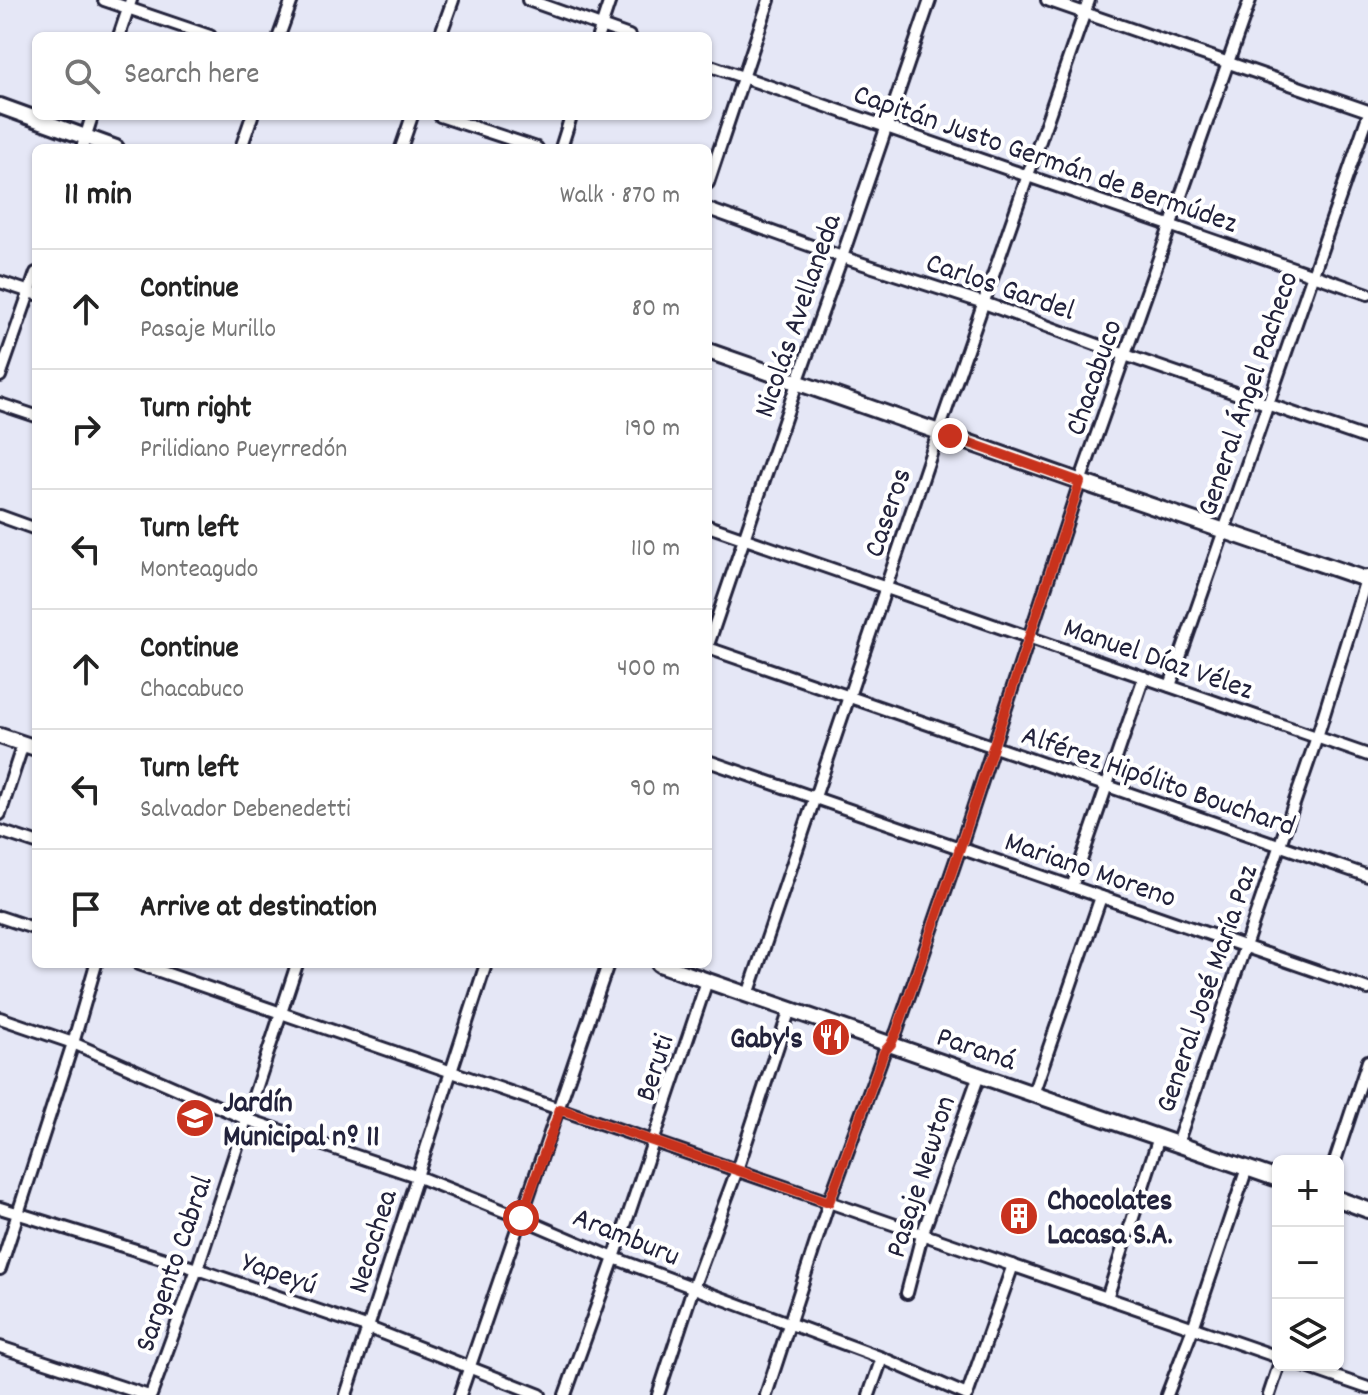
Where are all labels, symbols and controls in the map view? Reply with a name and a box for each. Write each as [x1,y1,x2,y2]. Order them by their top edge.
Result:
search box [32,32,712,120]
icon: search [60,54,104,98]
text: Search here [124,55,260,98]
street label: Capitán Justo Germán de Bermúdez [847,75,1243,247]
text: 11 min [64,172,132,221]
text: Walk · 870 m [560,178,680,215]
street label: Nicolás Avellaneda [745,208,856,424]
street label: Carlos Gardel [919,244,1080,335]
street label: General Ángel Pacheco [1188,266,1312,523]
text: Continue [140,269,239,312]
icon: ahead [64,287,108,331]
text: 80 m [632,291,680,328]
text: Pasaje Murillo [140,312,276,349]
street label: Chacabuco [1056,315,1136,442]
text: Turn right [140,389,251,432]
icon: right [64,407,108,451]
text: 190 m [624,411,680,448]
route end [932,418,968,454]
text: Prilidiano Pueyrredón [140,432,347,469]
street label: Caseros [855,463,926,564]
text: Turn left [140,509,239,552]
icon: left [64,527,108,571]
text: 110 m [631,531,680,568]
text: Monteagudo [140,552,258,589]
street label: Manuel Díaz Vélez [1057,609,1259,714]
text: Continue [140,629,239,672]
icon: ahead [64,647,108,691]
text: 400 m [617,651,680,688]
text: Chacabuco [140,672,244,709]
street label: Alférez Hipólito Bouchard [1015,716,1300,850]
text: Turn left [140,749,239,792]
icon: left [64,767,108,811]
text: 90 m [630,771,680,808]
text: Salvador Debenedetti [140,792,351,829]
street label: Mariano Moreno [998,823,1181,922]
street label: General José María Paz [1147,859,1272,1119]
icon: arrive [64,887,108,931]
text: Arrive at destination [140,888,377,931]
restaurant icon: Gaby's [810,1016,852,1058]
street label: Paraná [930,1018,1021,1085]
place label: Gaby's [730,1020,803,1063]
street label: Beruti [626,1029,688,1107]
place label: Jardín Municipal nº 11 [223,1084,379,1161]
street label: Pasaje Newton [877,1091,970,1264]
school or university icon: Jardín Municipal nº 11 [174,1097,216,1139]
map controls [1272,1155,1344,1371]
button: + [1272,1155,1344,1227]
street label: Sargento Cabral [126,1170,227,1359]
place label: Chocolates Lacasa S.A. [1047,1182,1173,1259]
street label: Necochea [339,1184,412,1300]
building icon: Chocolates Lacasa S.A. [998,1195,1040,1237]
street label: Aramburu [565,1198,685,1280]
route start [503,1200,539,1236]
button: − [1272,1227,1344,1299]
street label: Yapeyú [235,1243,322,1309]
button: layers [1272,1299,1344,1371]

